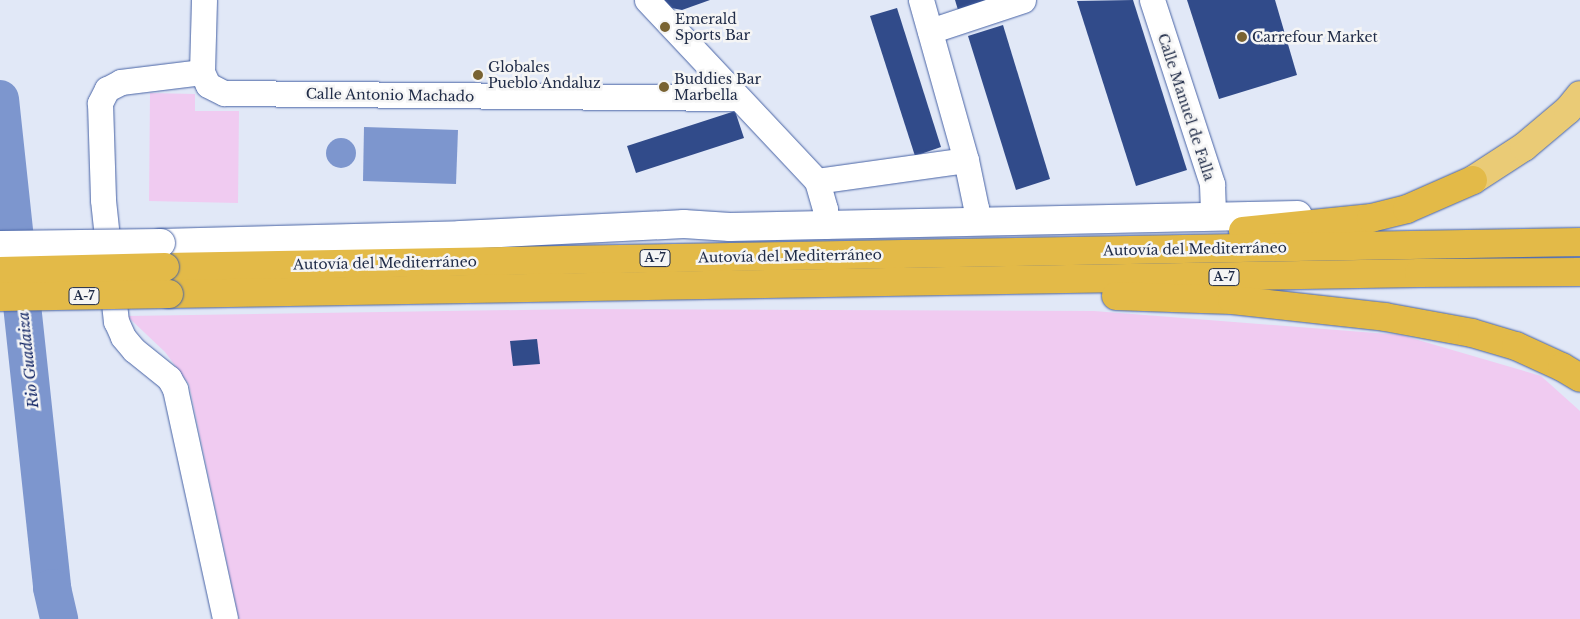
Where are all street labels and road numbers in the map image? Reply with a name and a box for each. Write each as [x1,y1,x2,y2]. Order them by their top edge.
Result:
street label: Calle Manuel de Falla [1154,31,1218,183]
street label: Calle Antonio Machado [305,85,475,105]
street label: Autovía del Mediterráneo [1103,239,1287,259]
street label: Autovía del Mediterráneo [698,246,882,266]
road number: A-7 [639,248,671,268]
street label: Autovía del Mediterráneo [293,253,477,273]
road number: A-7 [1208,268,1240,286]
road number: A-7 [68,286,100,306]

